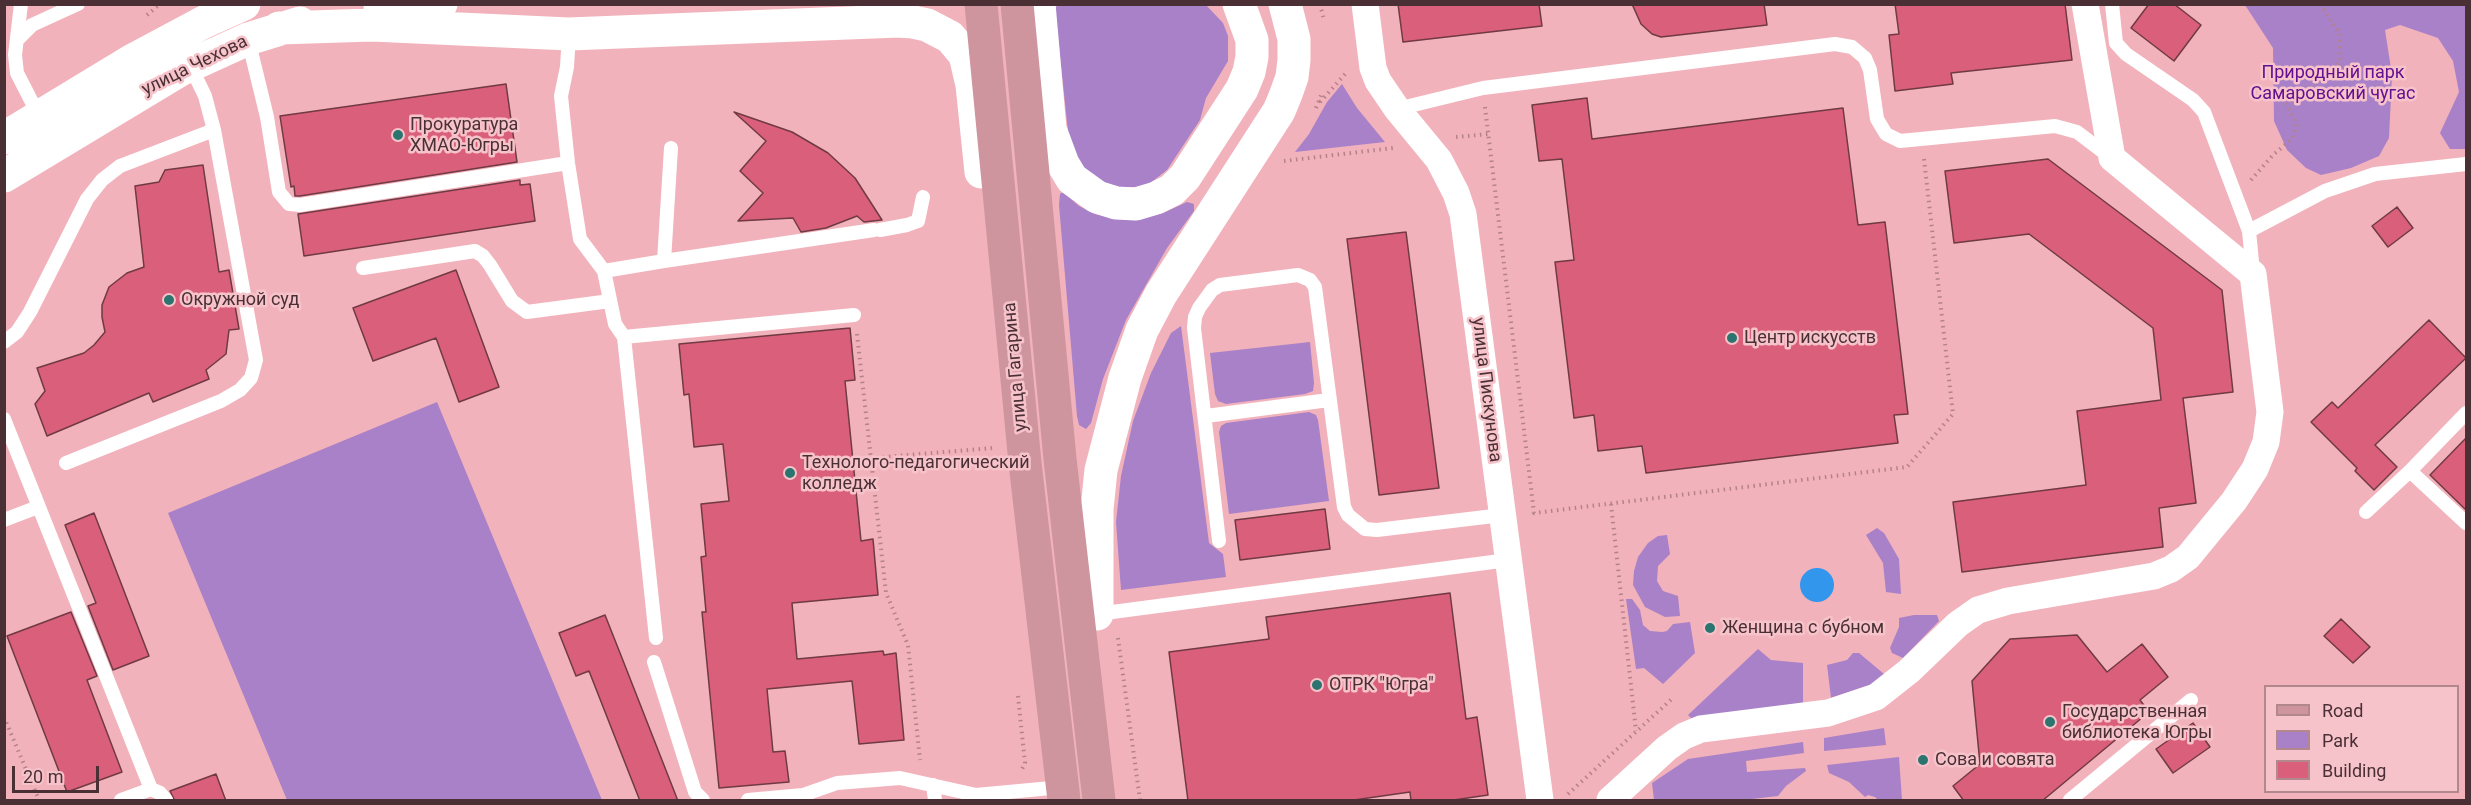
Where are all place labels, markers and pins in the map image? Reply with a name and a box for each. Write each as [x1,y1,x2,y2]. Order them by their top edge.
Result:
place label: Прокуратура ХМАО-Югры [410,114,518,156]
marker: Прокуратура ХМАО-Югры [391,128,405,142]
place label: Окружной суд [181,289,299,311]
marker: Окружной суд [162,293,176,307]
place label: Центр искусств [1744,327,1876,349]
marker: Центр искусств [1725,331,1739,345]
place label: Технолого-педагогический колледж [802,452,1030,494]
marker: Технолого-педагогический колледж [783,466,797,480]
place label: Женщина с бубном [1722,617,1884,639]
marker: Женщина с бубном [1703,621,1717,635]
place label: ОТРК "Югра" [1329,674,1434,696]
marker: ОТРК "Югра" [1310,678,1324,692]
place label: Государственная библиотека Югры [2062,701,2212,744]
marker: Государственная библиотека Югры [2043,715,2057,729]
place label: Сова и совята [1935,749,2055,771]
marker: Сова и совята [1916,753,1930,767]

